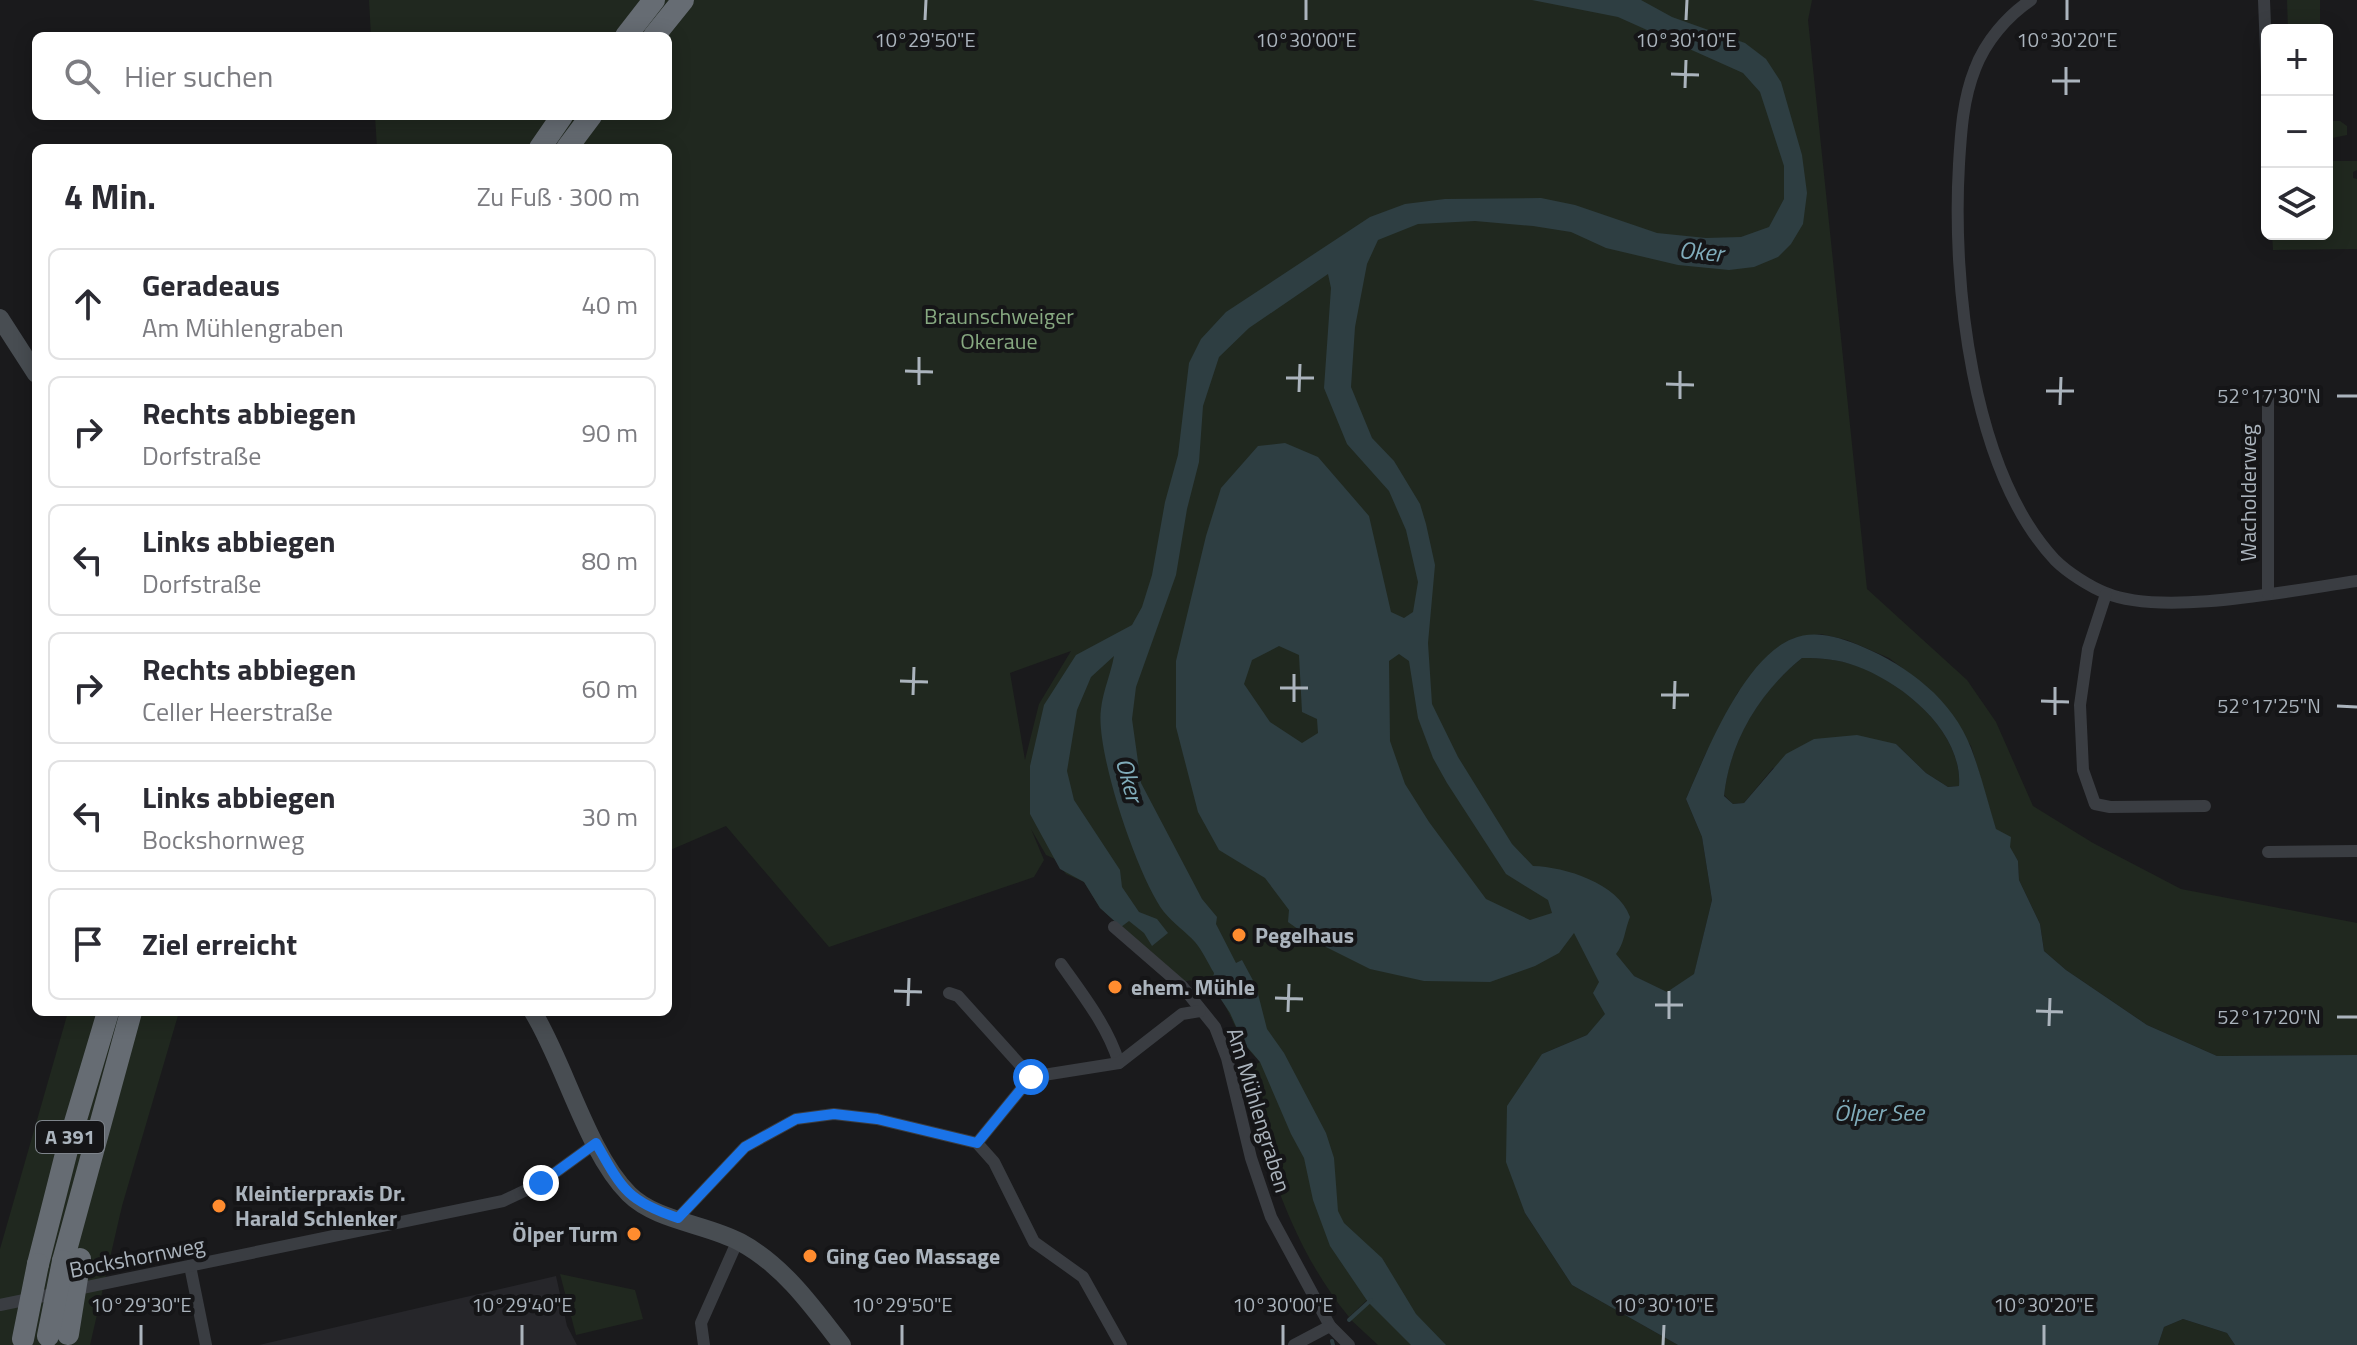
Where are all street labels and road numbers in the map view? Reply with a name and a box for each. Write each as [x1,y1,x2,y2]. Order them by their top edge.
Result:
street label: Wacholderweg [2231,424,2265,562]
street label: Am Mühlengraben [1218,1023,1300,1197]
road number: A 391 [36,1121,104,1153]
street label: Bockshornweg [66,1227,208,1287]

